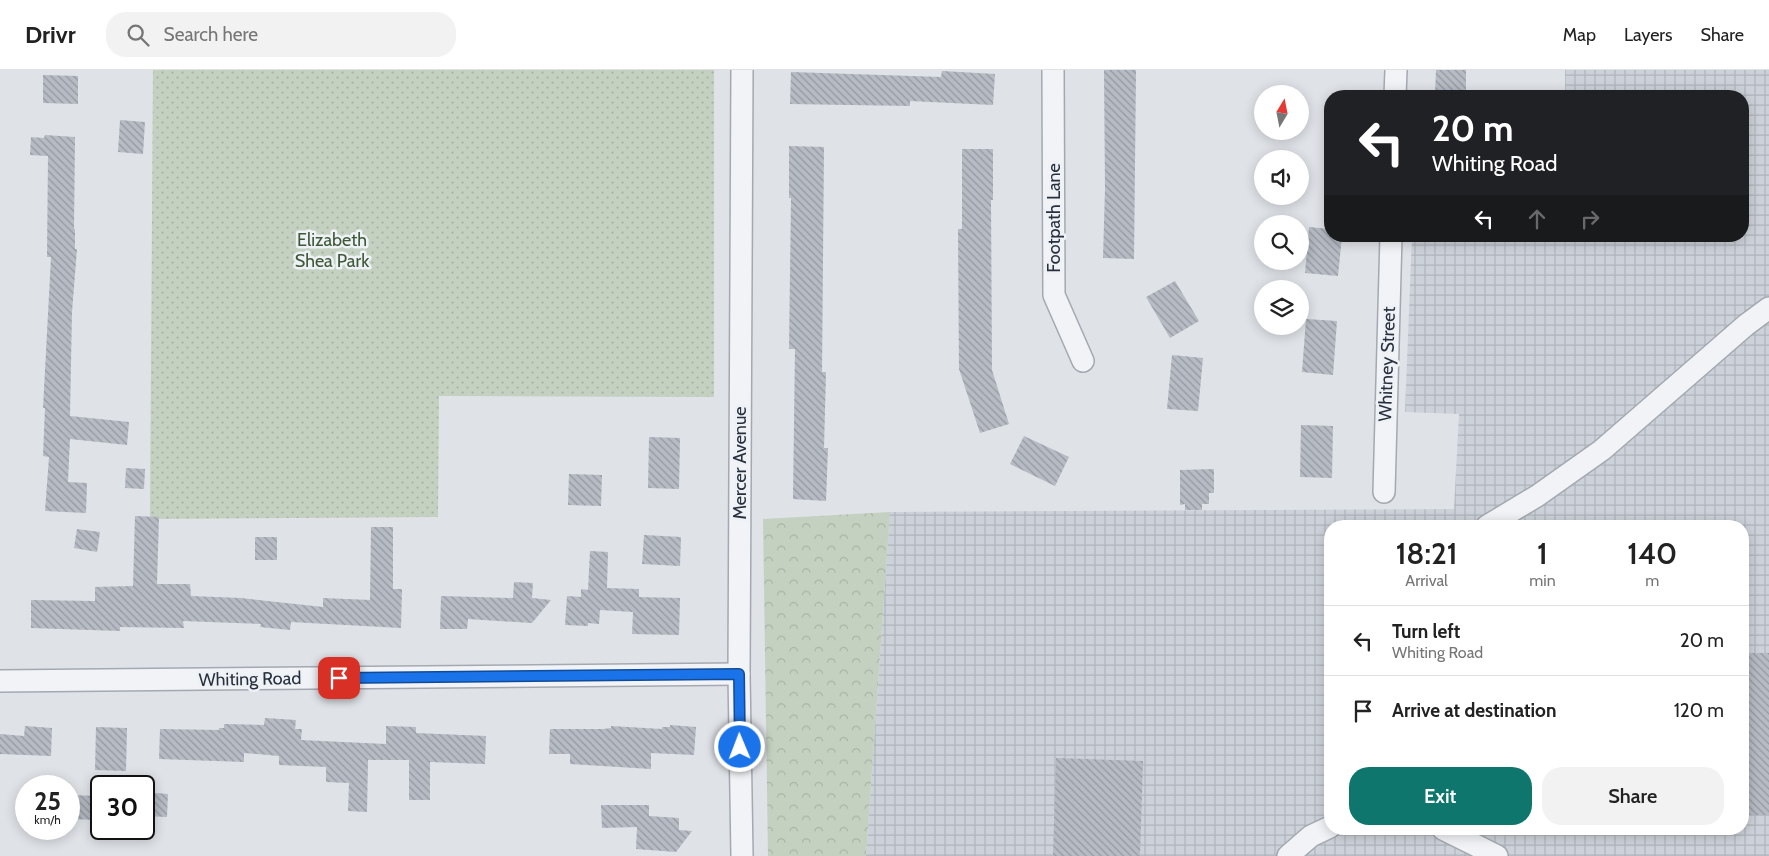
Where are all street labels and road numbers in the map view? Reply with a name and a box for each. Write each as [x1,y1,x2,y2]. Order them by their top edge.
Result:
street label: Footpath Lane [1043,163,1065,273]
street label: Whitney Street [1374,306,1400,422]
street label: Mercer Avenue [729,406,751,520]
street label: Whiting Road [199,667,301,691]

